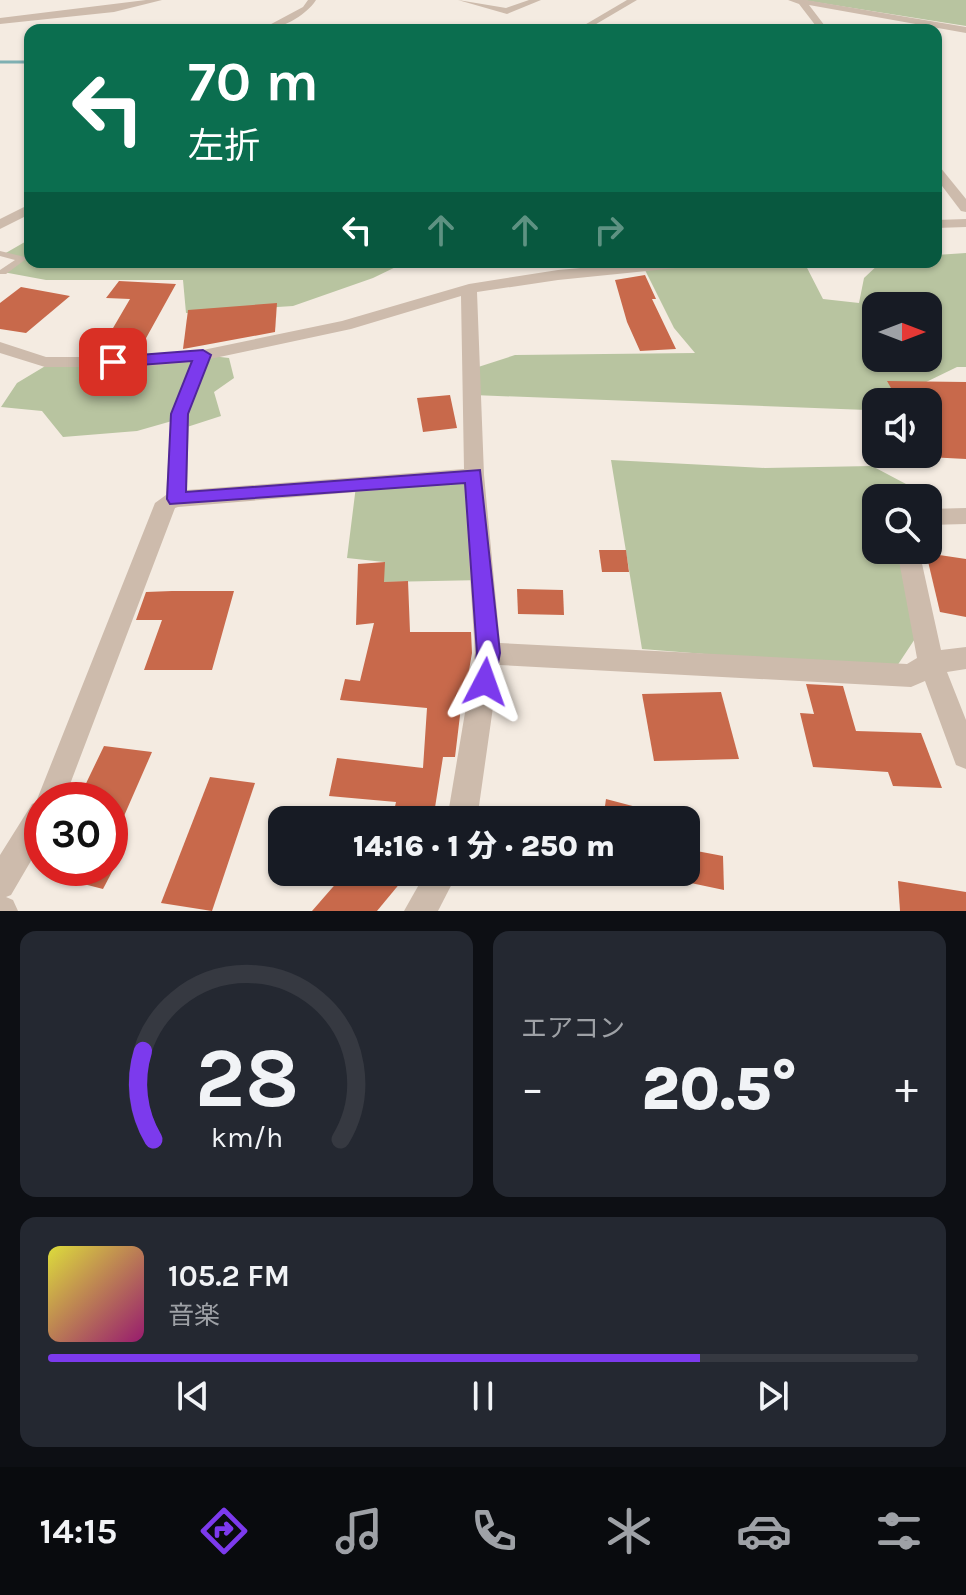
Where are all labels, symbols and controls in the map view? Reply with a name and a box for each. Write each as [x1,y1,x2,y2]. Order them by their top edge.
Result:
text: 70 m [188,49,319,114]
icon: left [56,56,160,160]
text: 左折 [188,125,260,167]
icon: left [335,208,379,252]
icon: ahead [419,208,463,252]
icon: ahead [503,208,547,252]
icon: right [587,208,631,252]
north arrow [862,292,942,372]
map controls [862,292,942,564]
pin [79,328,147,396]
icon: arrive [91,340,135,384]
button: sound [862,388,942,468]
button: search [862,484,942,564]
position arrow [443,640,527,724]
speed limit sign: 30 [24,782,128,886]
text: 14:16 · 1 分 · 250 m [353,828,615,864]
text: エアコン [521,1013,625,1044]
text: 28 [194,1030,299,1127]
text: 20.5° [642,1054,797,1124]
text: − [521,1063,544,1114]
text: + [895,1063,918,1114]
text: km/h [210,1121,283,1154]
text: 105.2 FM [168,1258,290,1294]
text: 音楽 [168,1300,220,1331]
icon: previous [171,1374,215,1418]
icon: pause [461,1374,505,1418]
icon: next [751,1374,795,1418]
icon: directions [196,1503,252,1559]
icon: music [331,1503,387,1559]
icon: phone [466,1503,522,1559]
icon: climate [601,1503,657,1559]
icon: car [736,1503,792,1559]
icon: filters [871,1503,927,1559]
text: 14:15 [39,1510,117,1552]

